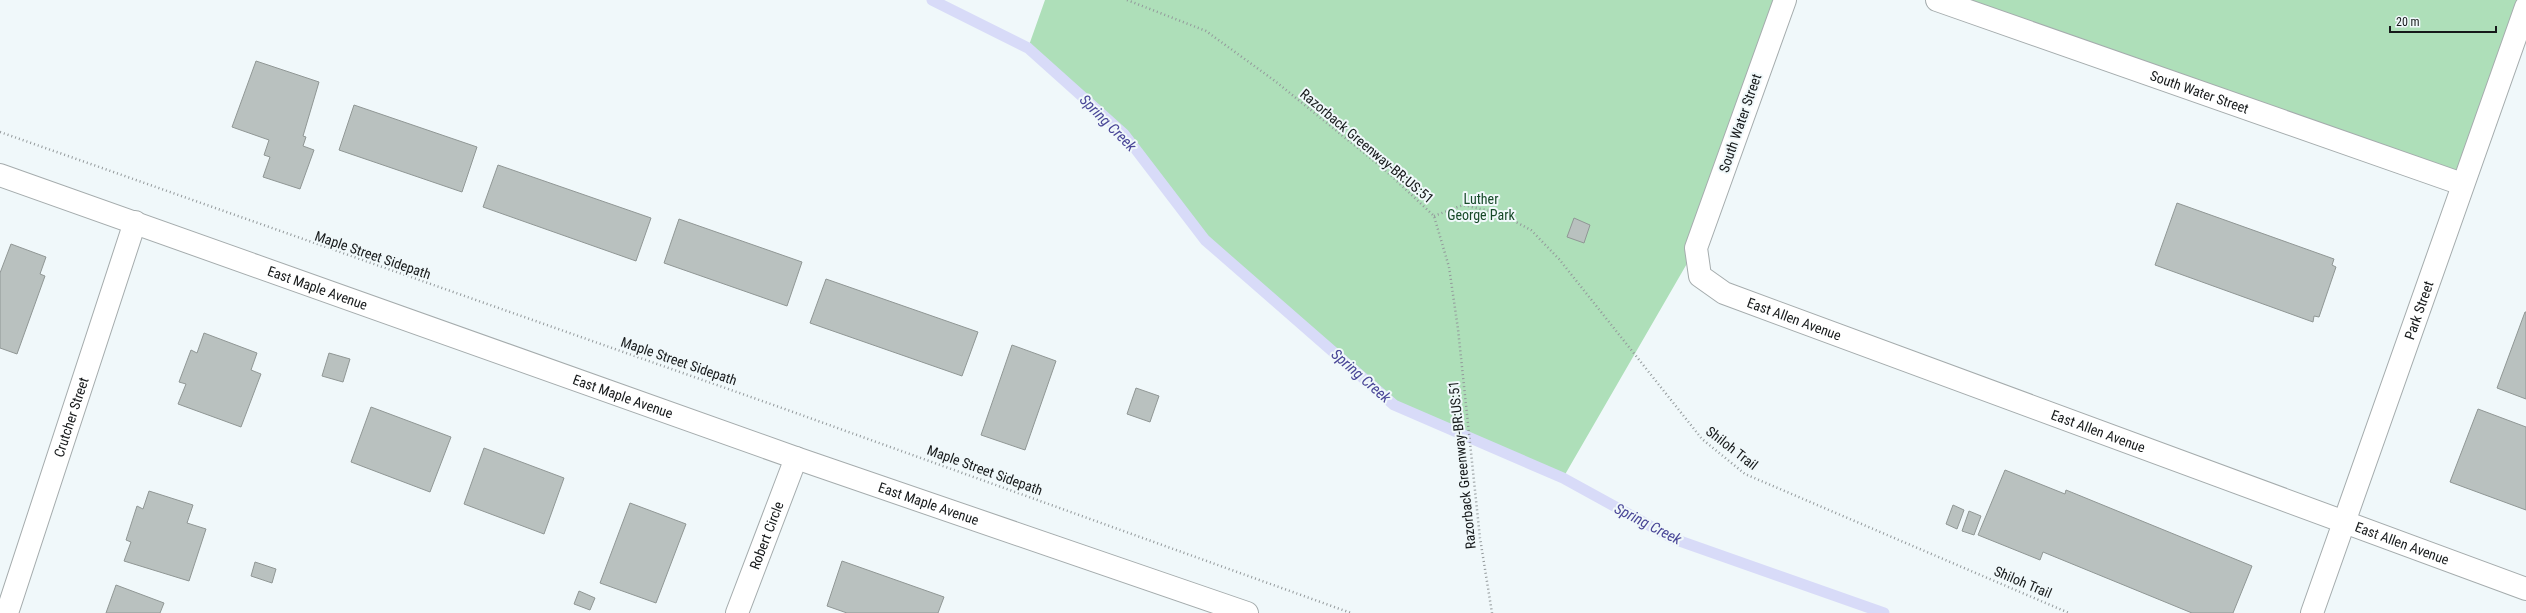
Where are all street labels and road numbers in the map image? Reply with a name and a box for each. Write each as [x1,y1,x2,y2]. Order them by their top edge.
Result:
street label: South Water Street [2148,67,2251,117]
street label: South Water Street [1716,72,1764,174]
street label: Razorback Greenway-BR:US:51 [1297,86,1437,206]
street label: Maple Street Sidepath [313,228,433,282]
street label: East Maple Avenue [265,263,370,313]
street label: Park Street [2401,279,2437,342]
street label: East Allen Avenue [1745,294,1844,344]
street label: Maple Street Sidepath [619,334,739,388]
street label: East Maple Avenue [571,371,675,422]
street label: Crutcher Street [51,375,92,459]
street label: Razorback Greenway-BR:US:51 [1445,380,1479,550]
street label: East Allen Avenue [2049,406,2148,456]
street label: Shiloh Trail [1703,423,1761,473]
street label: Maple Street Sidepath [925,442,1045,498]
street label: East Maple Avenue [876,479,981,528]
street label: Robert Circle [746,499,787,572]
street label: East Allen Avenue [2353,519,2452,568]
street label: Shiloh Trail [1992,563,2054,601]

